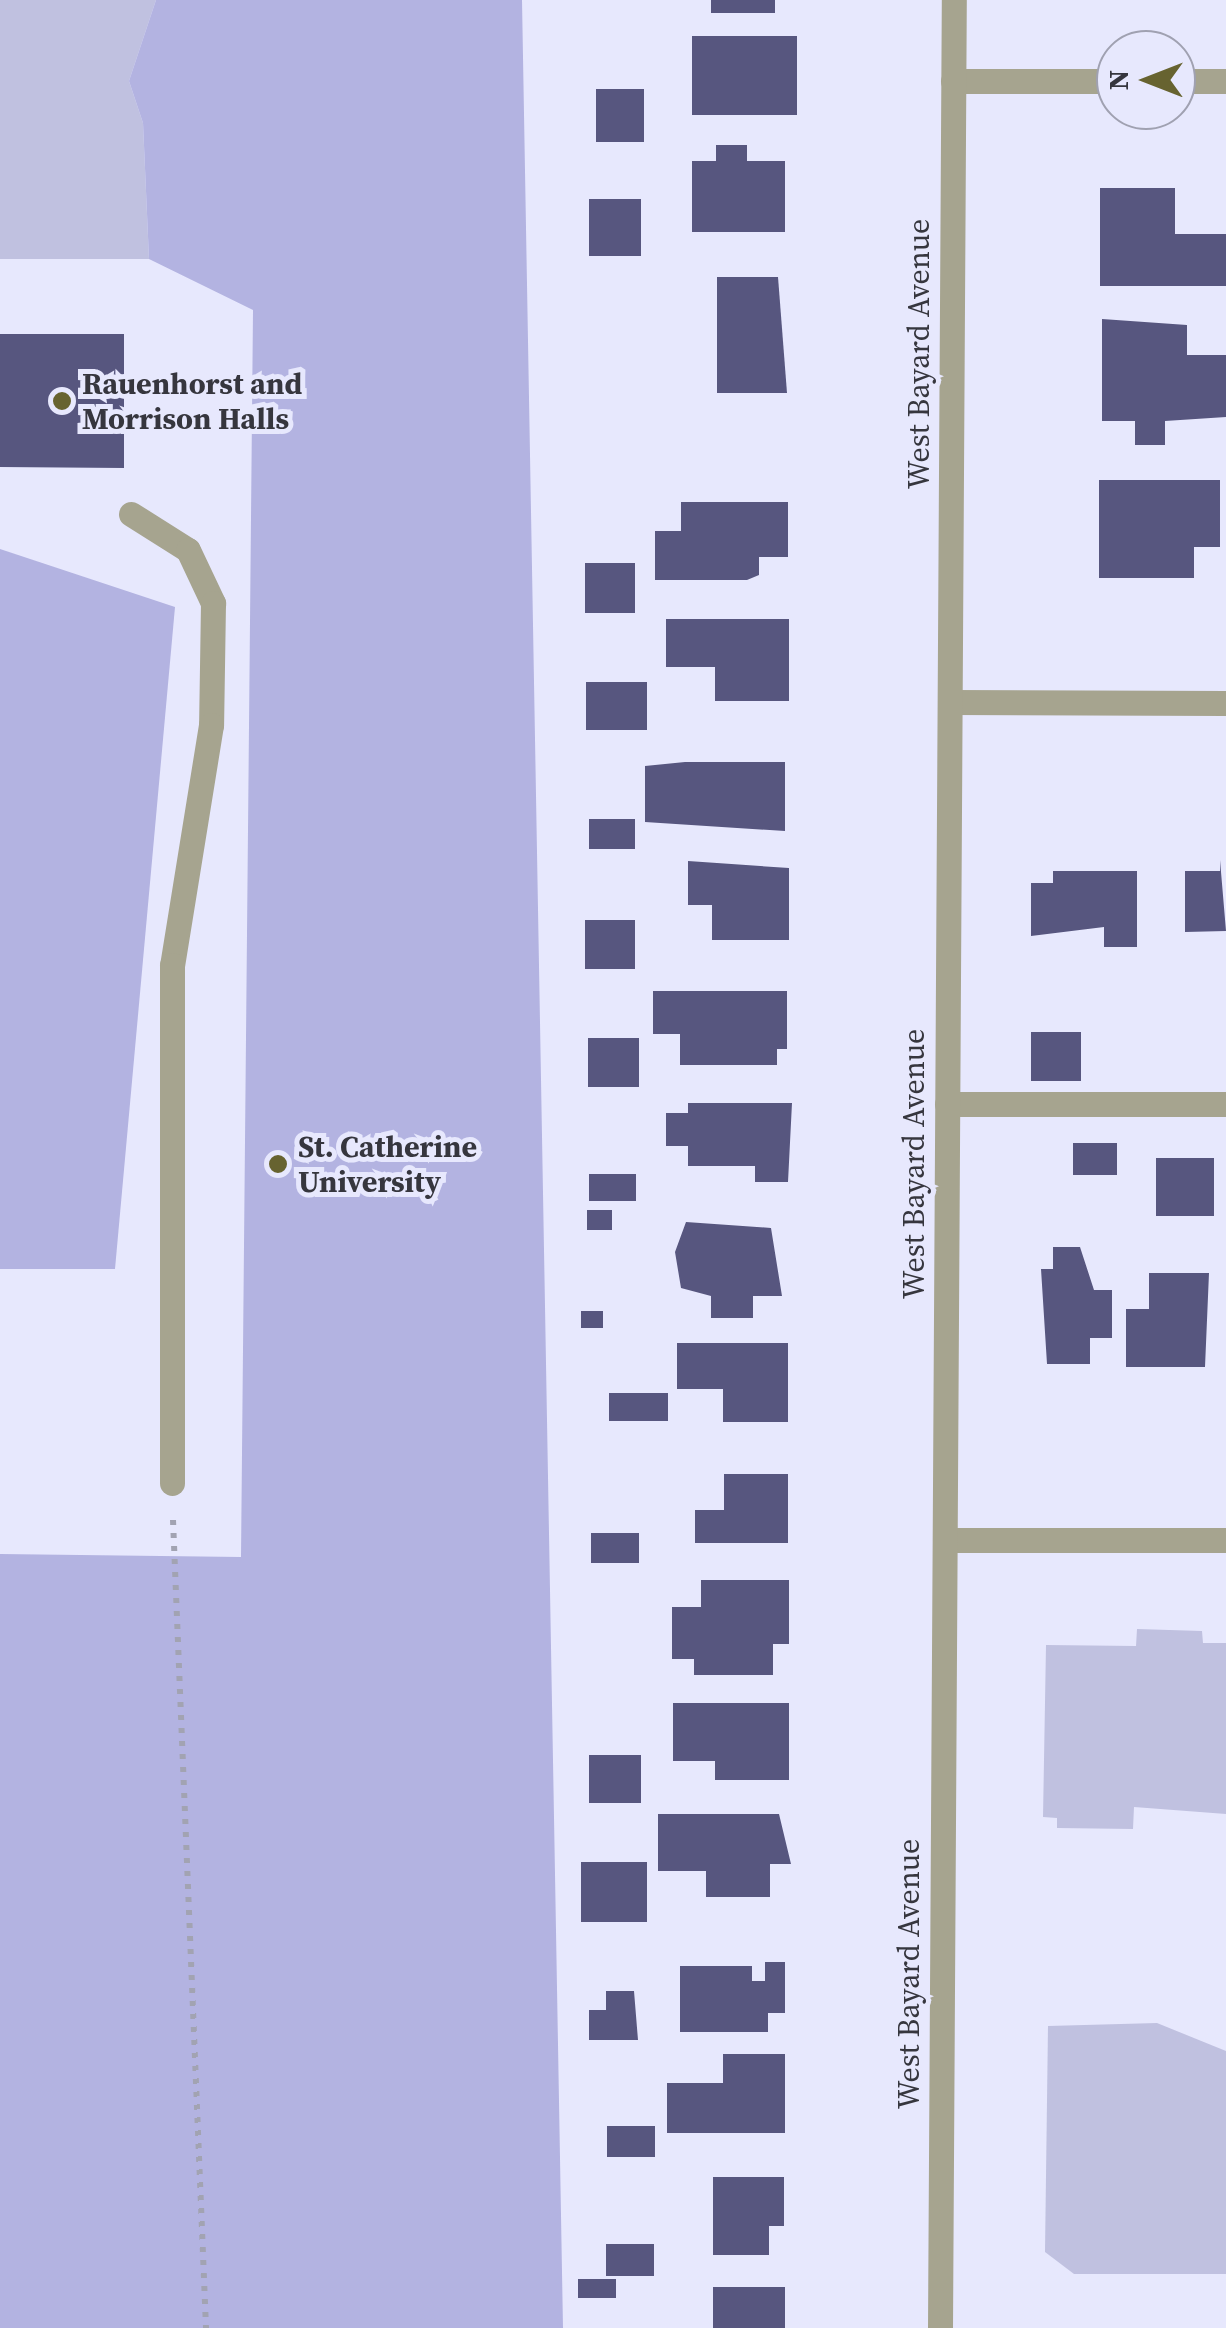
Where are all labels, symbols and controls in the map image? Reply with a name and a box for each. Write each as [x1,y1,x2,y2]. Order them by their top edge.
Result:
north arrow [1096,30,1196,130]
text: N [1099,70,1137,90]
street label: West Bayard Avenue [901,219,937,489]
place label: Rauenhorst and Morrison Halls [82,366,302,436]
marker: Rauenhorst and Morrison Halls [51,390,73,412]
street label: West Bayard Avenue [896,1029,932,1299]
place label: St. Catherine University [298,1129,477,1200]
marker: St. Catherine University [267,1153,289,1175]
street label: West Bayard Avenue [891,1839,927,2109]

